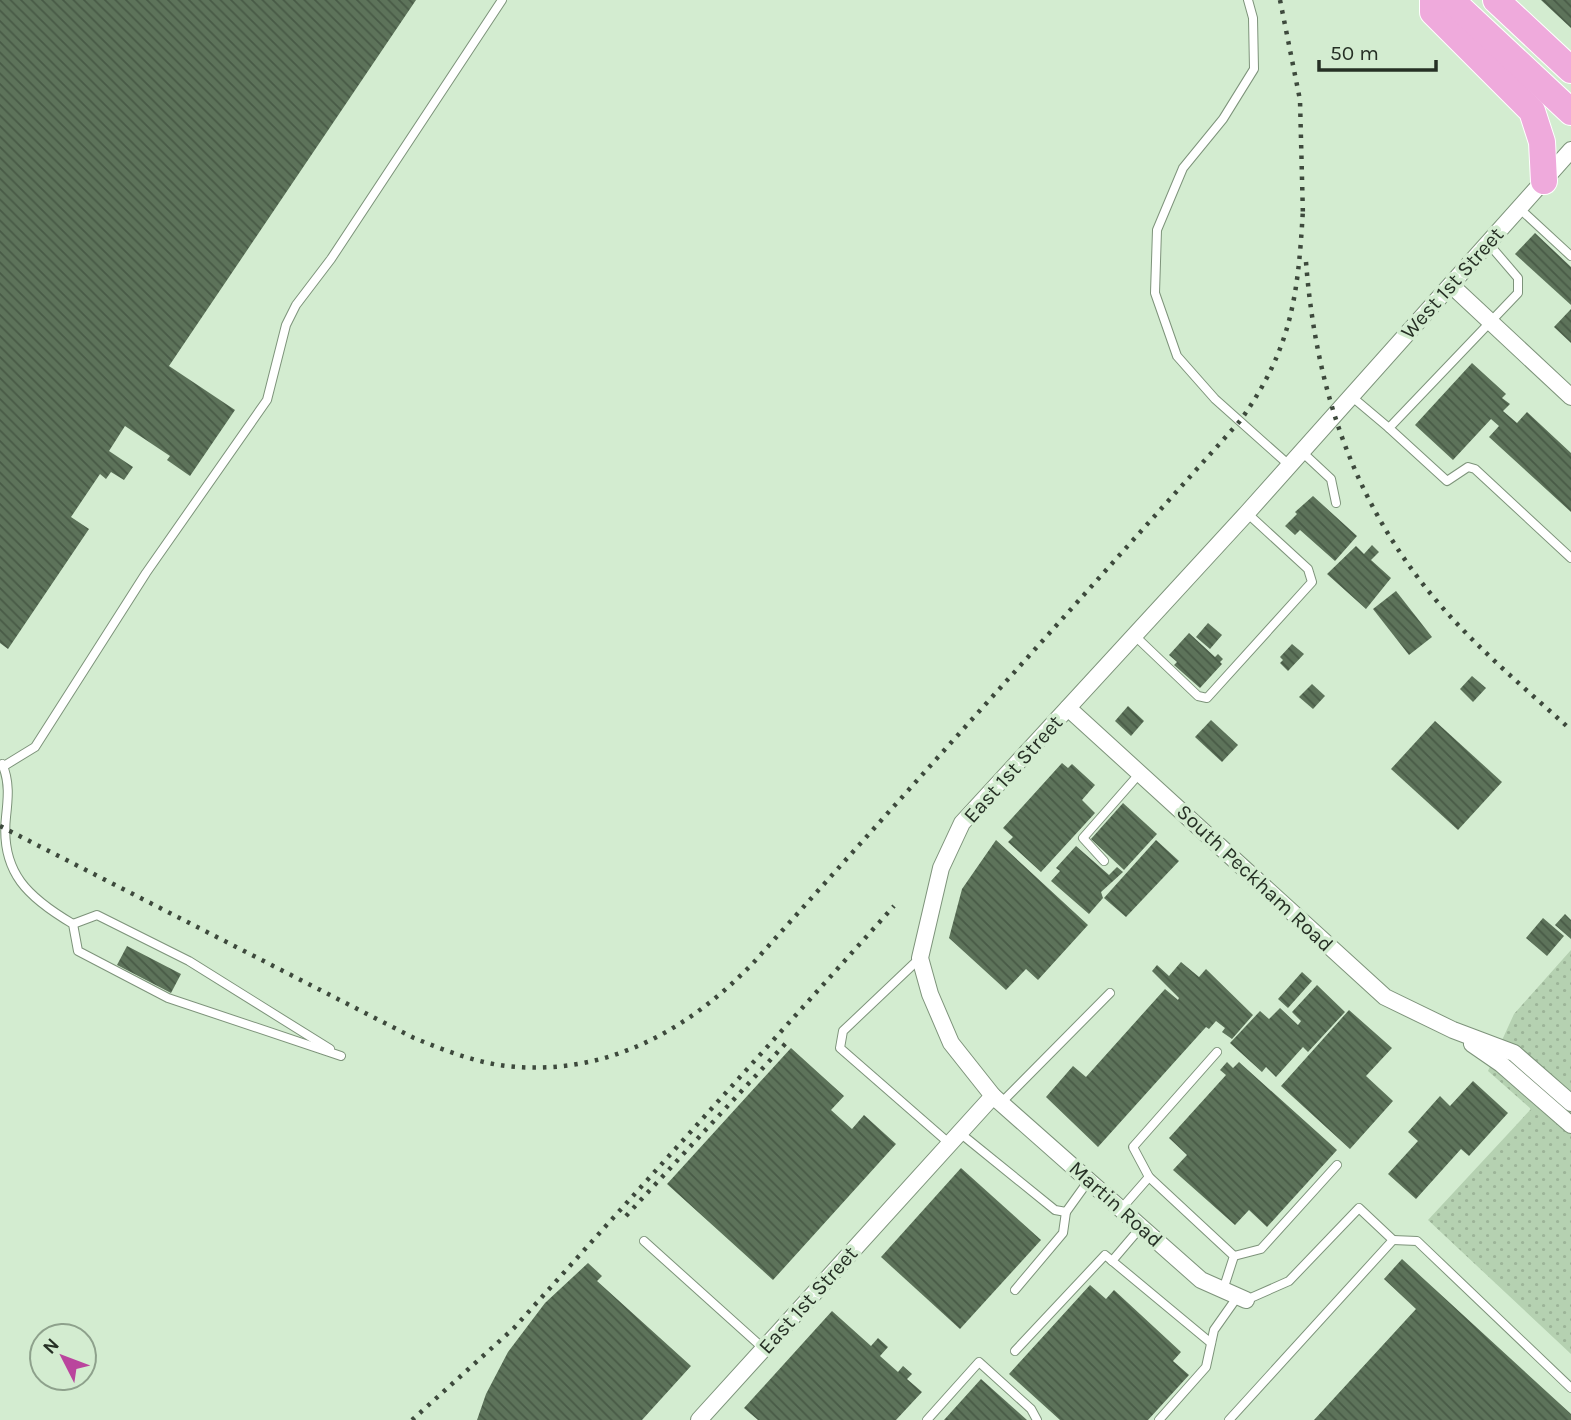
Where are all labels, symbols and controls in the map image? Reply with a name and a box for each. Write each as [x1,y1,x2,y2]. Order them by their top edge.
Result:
scale bar [1319,28,1436,72]
text: 50 m [1330,41,1379,65]
street label: West 1st Street [1396,222,1508,344]
street label: East 1st Street [959,710,1067,827]
street label: South Peckham Road [1172,799,1338,957]
street label: Martin Road [1064,1156,1168,1252]
street label: East 1st Street [754,1241,862,1358]
north arrow [28,1322,98,1392]
text: N [38,1334,64,1359]

